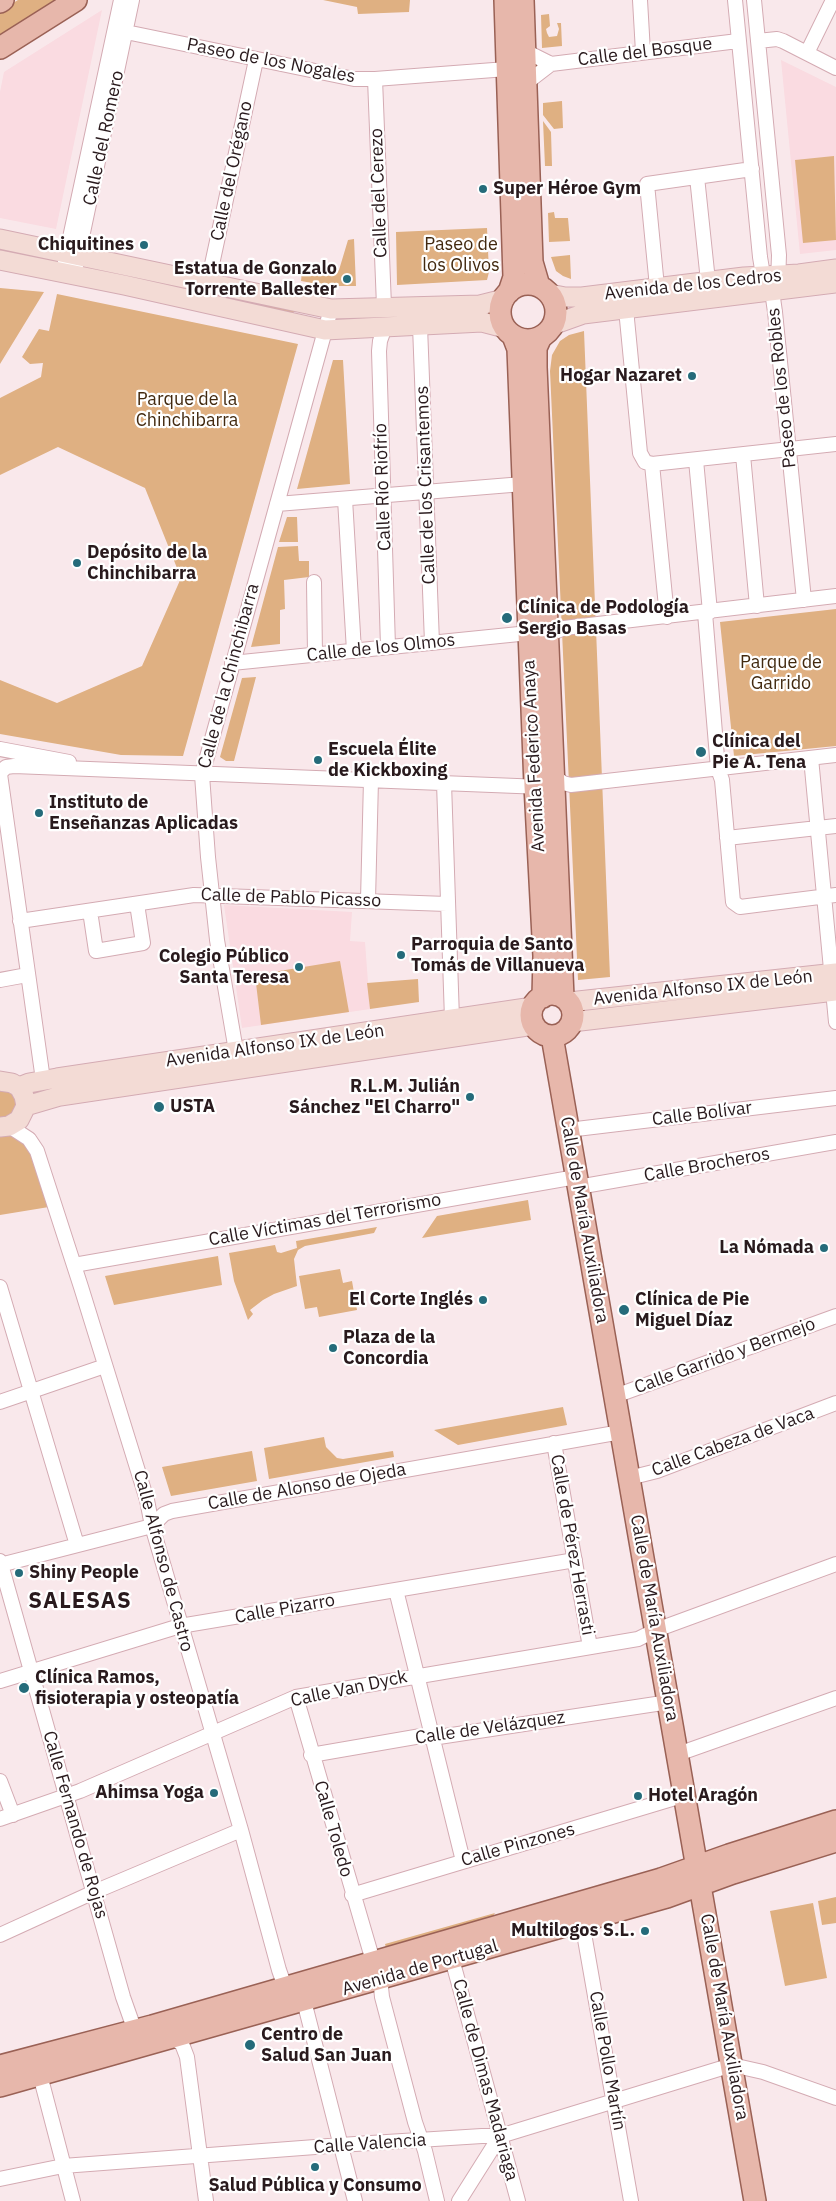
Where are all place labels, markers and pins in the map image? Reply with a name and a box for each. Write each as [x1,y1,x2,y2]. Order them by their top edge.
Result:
place label: Super Héroe Gym [493,178,641,200]
marker: Super Héroe Gym [477,183,489,195]
place label: Chiquitines [38,234,134,256]
marker: Chiquitines [138,239,150,251]
place label: Estatua de Gonzalo Torrente Ballester [174,258,337,300]
marker: Estatua de Gonzalo Torrente Ballester [341,273,353,285]
place label: Hogar Nazaret [560,365,682,387]
marker: Hogar Nazaret [686,370,698,382]
place label: Depósito de la Chinchibarra [87,542,207,584]
marker: Depósito de la Chinchibarra [71,557,83,569]
place label: Clínica de Podología Sergio Basas [518,597,689,640]
marker: Clínica de Podología Sergio Basas [500,611,514,625]
place label: Clínica del Pie A. Tena [712,731,806,774]
place label: Escuela Élite de Kickboxing [328,739,447,782]
marker: Clínica del Pie A. Tena [694,745,708,759]
marker: Escuela Élite de Kickboxing [312,754,324,766]
place label: Instituto de Enseñanzas Aplicadas [49,792,238,834]
marker: Instituto de Enseñanzas Aplicadas [33,807,45,819]
place label: Parroquia de Santo Tomás de Villanueva [411,934,584,976]
place label: Colegio Público Santa Teresa [159,946,289,989]
marker: Parroquia de Santo Tomás de Villanueva [395,949,407,961]
marker: Colegio Público Santa Teresa [293,961,305,973]
place label: R.L.M. Julián Sánchez "El Charro" [289,1076,460,1118]
marker: R.L.M. Julián Sánchez "El Charro" [464,1091,476,1103]
place label: USTA [170,1096,215,1118]
marker: USTA [152,1100,166,1114]
place label: La Nómada [719,1237,814,1259]
marker: La Nómada [818,1242,830,1254]
place label: El Corte Inglés [349,1289,473,1311]
place label: Clínica de Pie Miguel Díaz [635,1289,749,1332]
marker: El Corte Inglés [477,1294,489,1306]
marker: Clínica de Pie Miguel Díaz [617,1303,631,1317]
place label: Plaza de la Concordia [343,1327,435,1370]
marker: Plaza de la Concordia [327,1342,339,1354]
place label: Shiny People [29,1562,139,1584]
marker: Shiny People [13,1567,25,1579]
place label: Clínica Ramos, fisioterapia y osteopatía [35,1667,239,1710]
marker: Clínica Ramos, fisioterapia y osteopatía [17,1681,31,1695]
place label: Ahimsa Yoga [95,1782,204,1804]
place label: Hotel Aragón [648,1785,758,1807]
marker: Ahimsa Yoga [208,1787,220,1799]
marker: Hotel Aragón [632,1790,644,1802]
place label: Multilogos S.L. [511,1920,635,1942]
marker: Multilogos S.L. [639,1925,651,1937]
place label: Centro de Salud San Juan [261,2024,392,2066]
marker: Centro de Salud San Juan [243,2038,257,2052]
marker: Salud Pública y Consumo [309,2161,321,2173]
place label: Salud Pública y Consumo [208,2175,422,2197]

